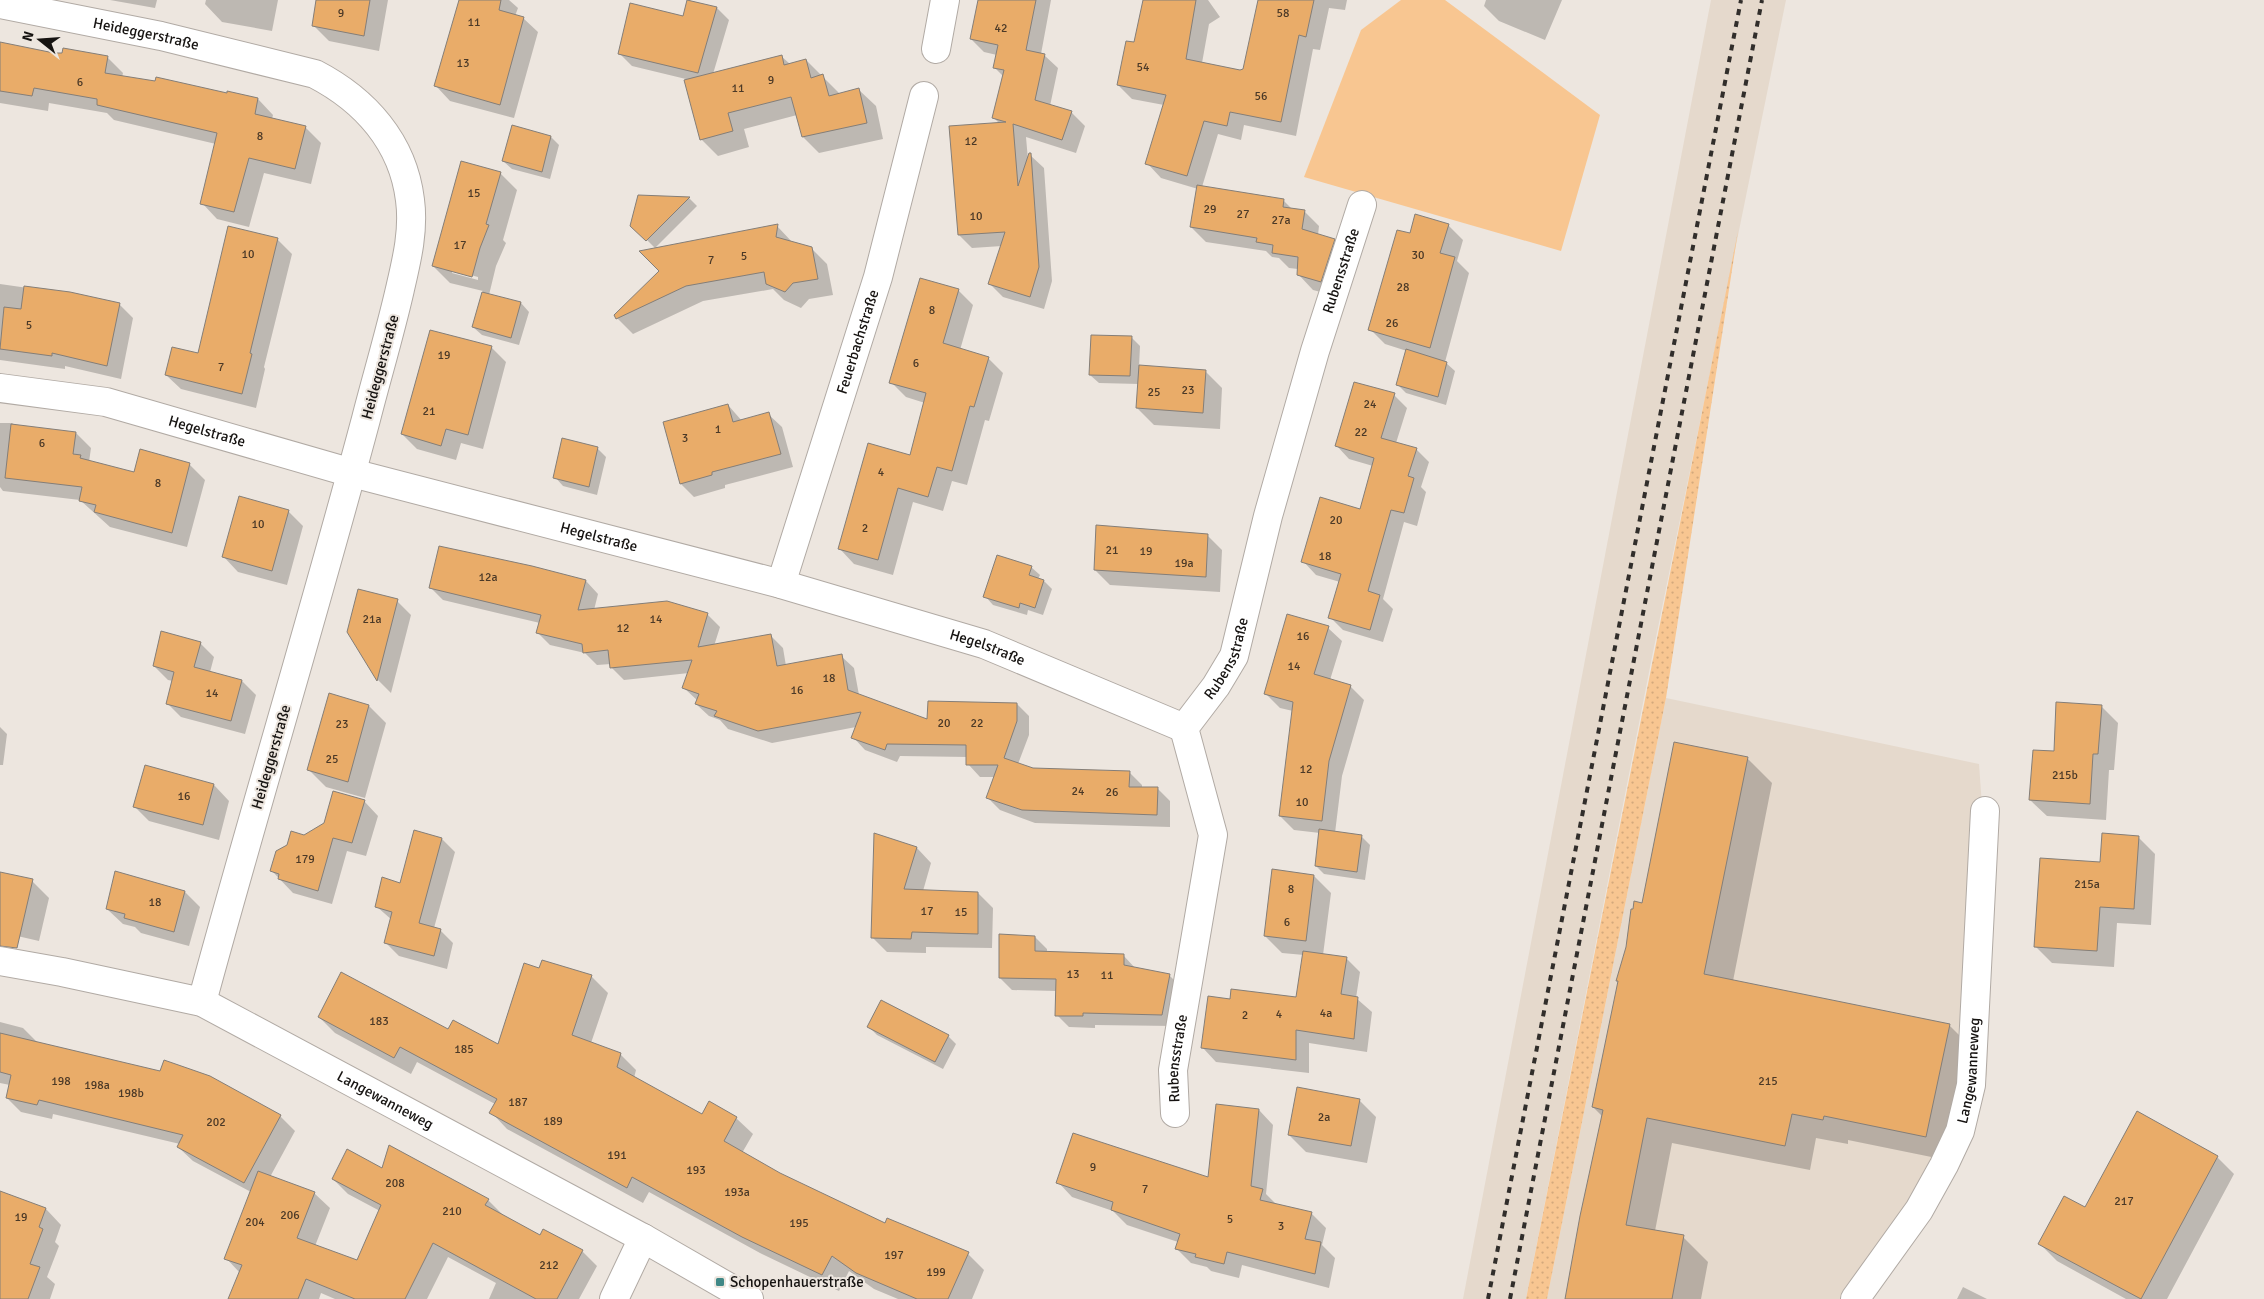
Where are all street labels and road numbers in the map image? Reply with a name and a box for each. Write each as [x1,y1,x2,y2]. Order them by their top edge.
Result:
street label: Heideggerstraße [91,14,201,54]
street label: Rubensstraße [1319,226,1363,316]
street label: Feuerbachstraße [833,287,882,396]
street label: Heideggerstraße [357,313,403,421]
street label: Hegelstraße [166,412,248,451]
street label: Hegelstraße [558,518,640,556]
street label: Rubensstraße [1200,616,1252,703]
street label: Hegelstraße [948,625,1028,669]
street label: Heideggerstraße [247,703,295,811]
street label: Rubensstraße [1164,1013,1191,1103]
street label: Langewanneweg [1953,1017,1983,1125]
street label: Langewanneweg [334,1067,437,1133]

